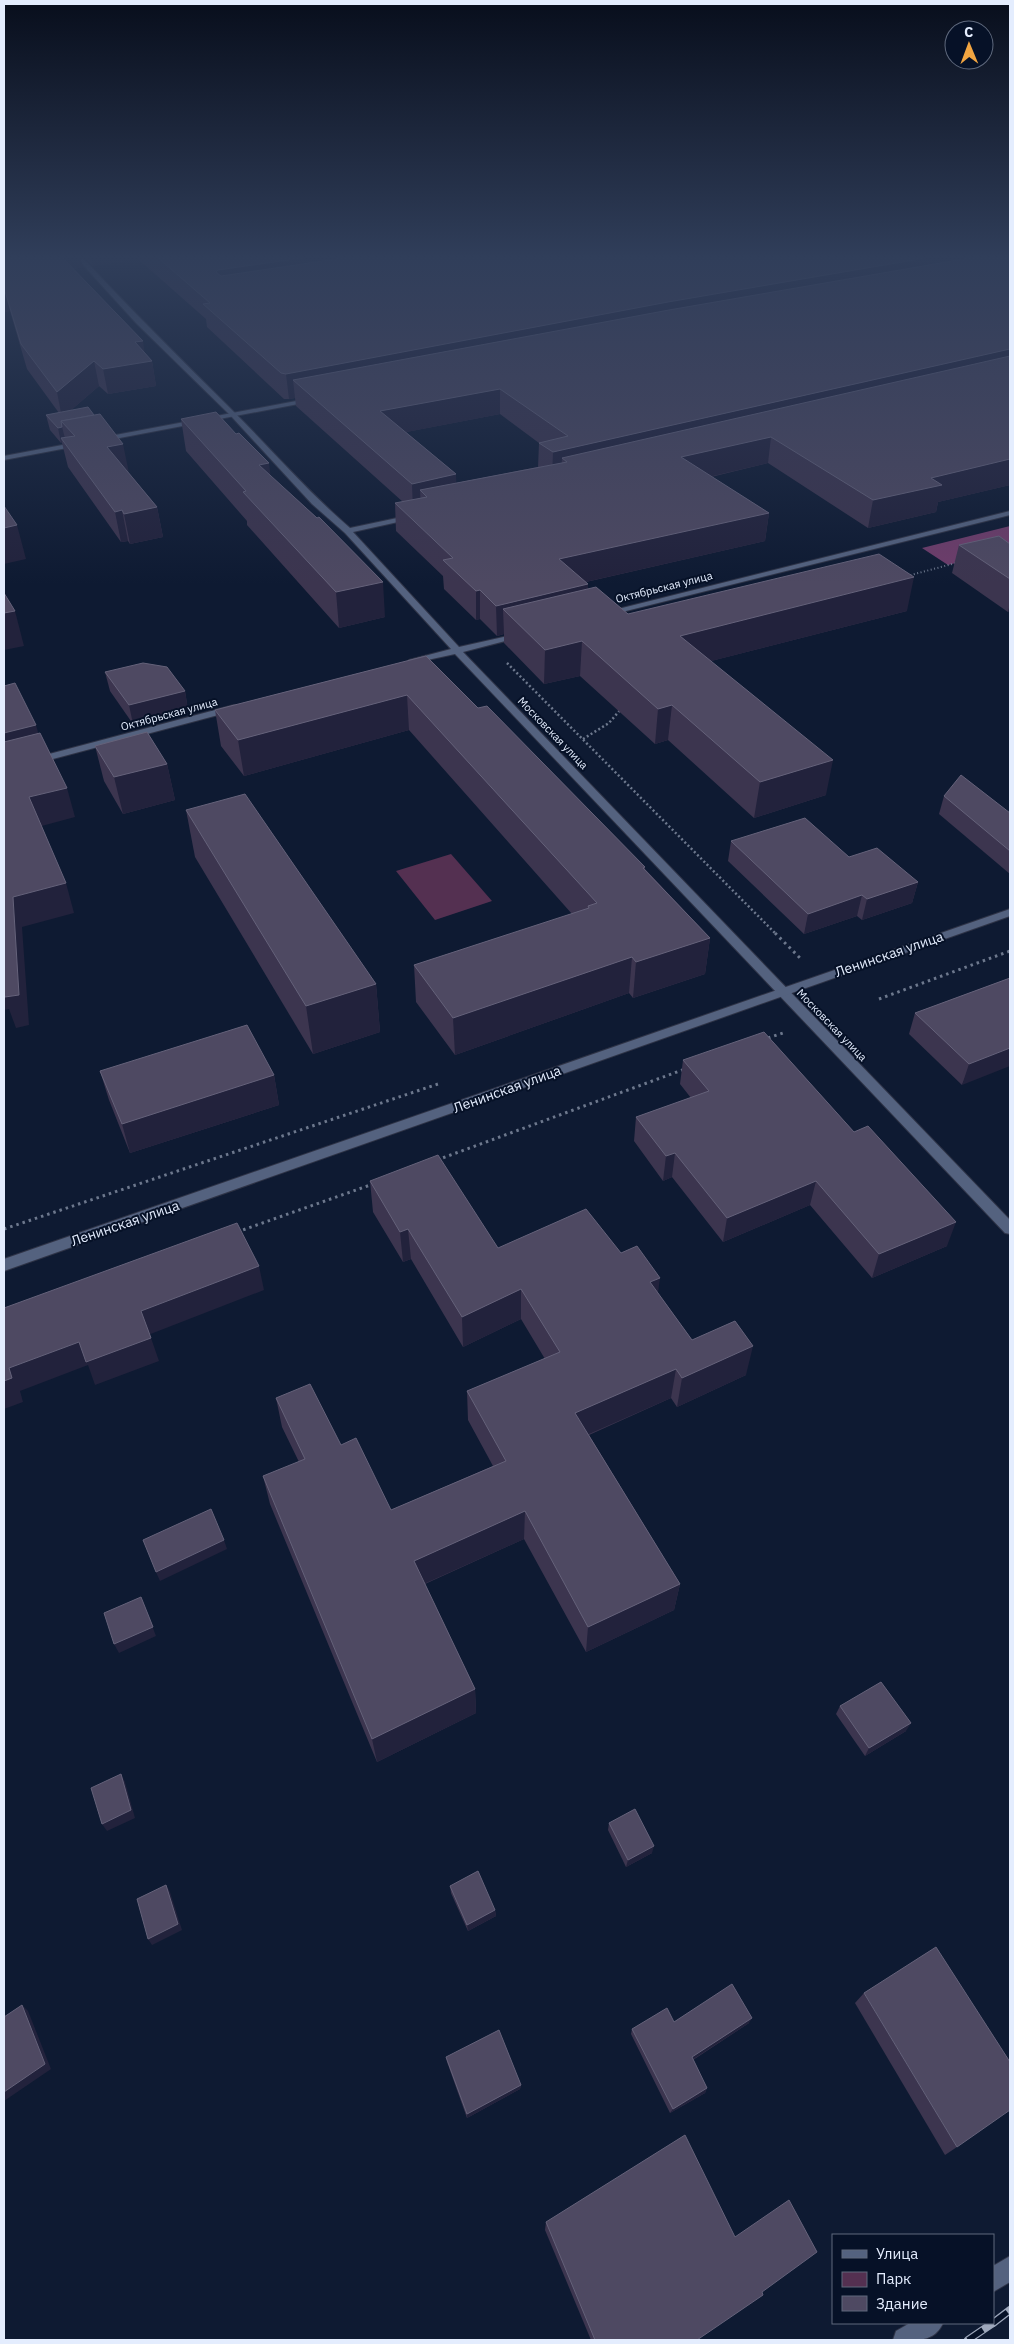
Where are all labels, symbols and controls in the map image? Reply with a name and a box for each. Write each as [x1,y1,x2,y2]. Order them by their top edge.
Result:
north arrow [944,20,994,70]
text: С [964,23,973,41]
street label: Октябрьская улица [614,568,714,606]
street label: Октябрьская улица [119,694,219,734]
street label: Московская улица [515,694,591,772]
street label: Ленинская улица [832,927,946,981]
street label: Московская улица [794,986,870,1064]
street label: Ленинская улица [451,1061,564,1117]
street label: Ленинская улица [68,1196,182,1250]
legend [832,2234,994,2324]
text: Улица [876,2244,918,2263]
text: Парк [876,2269,911,2288]
text: Здание [876,2294,928,2313]

